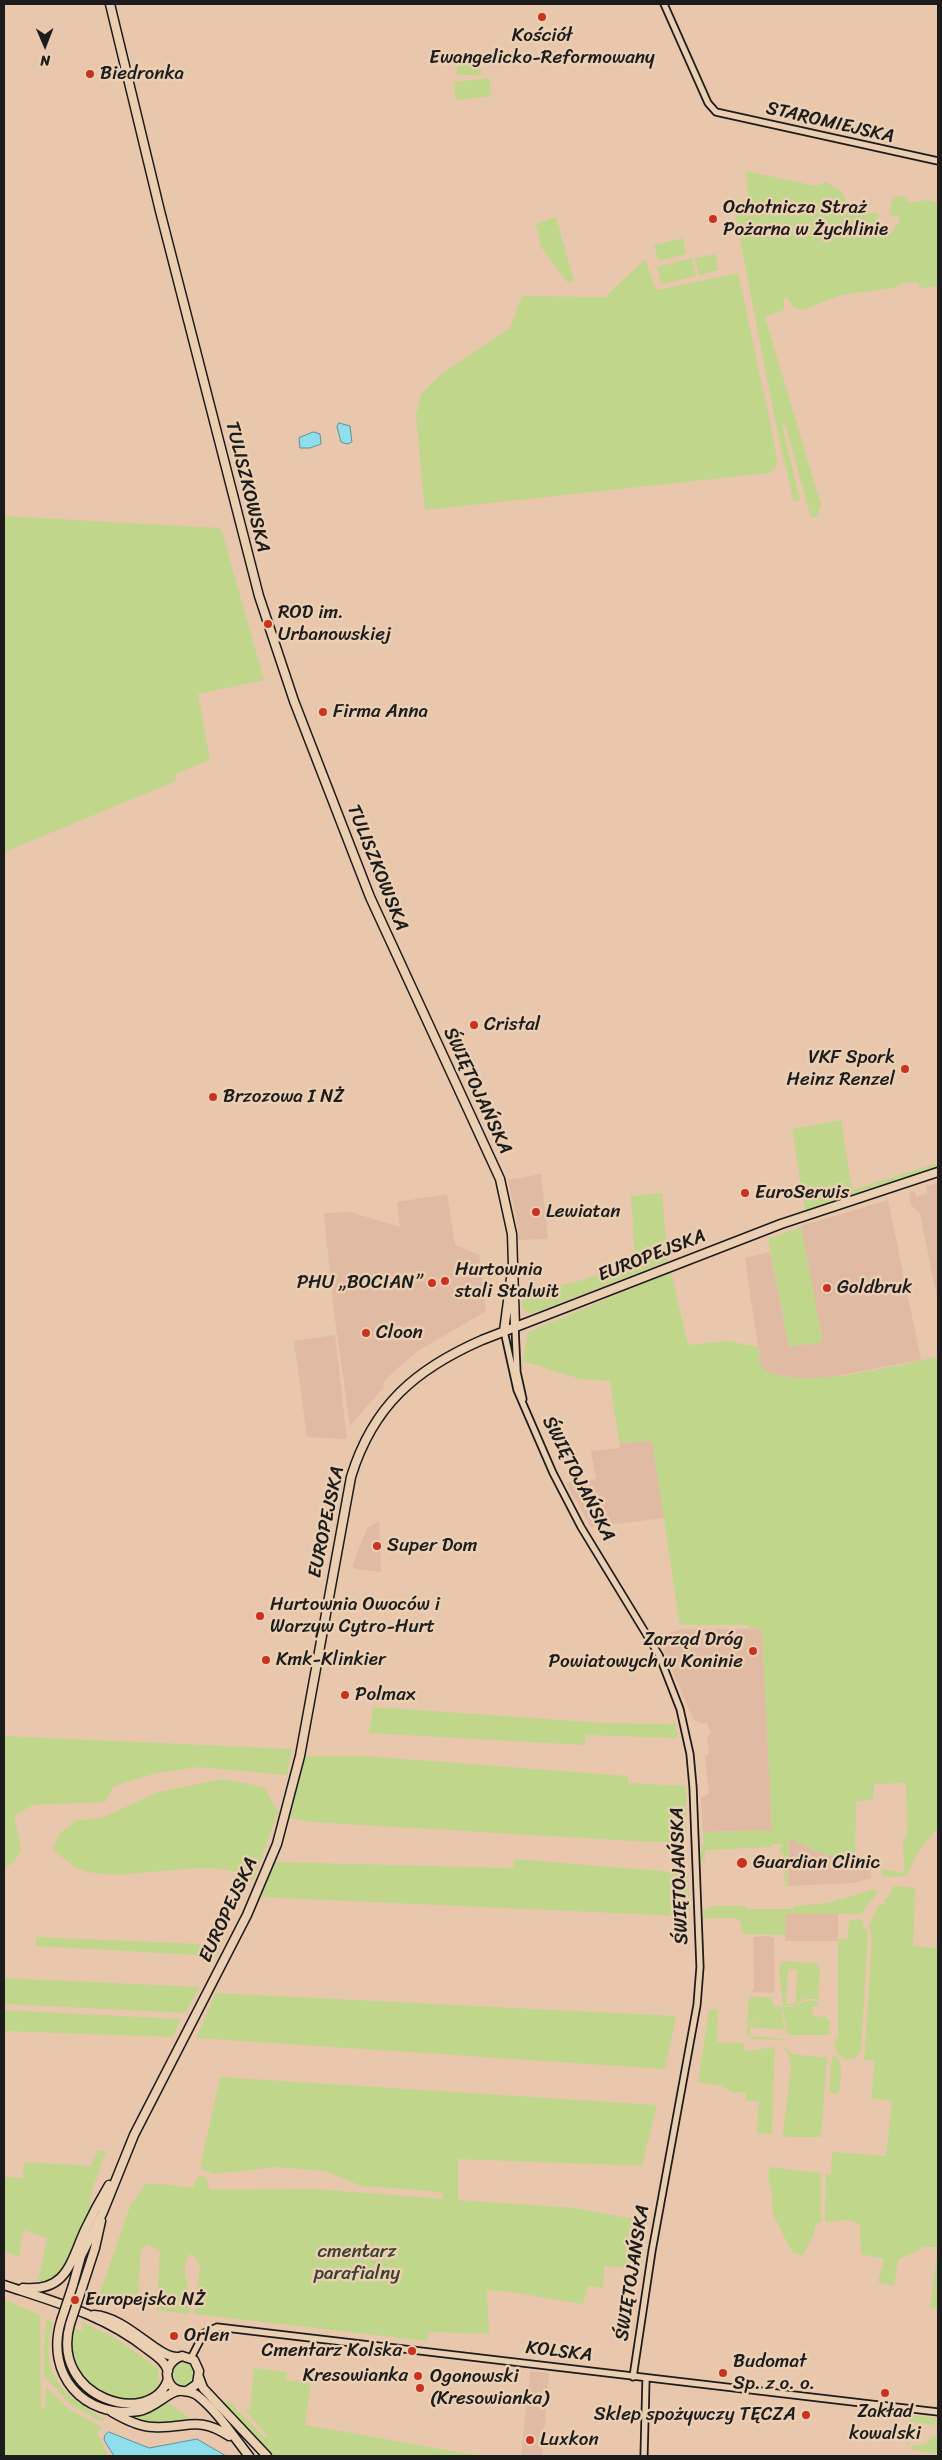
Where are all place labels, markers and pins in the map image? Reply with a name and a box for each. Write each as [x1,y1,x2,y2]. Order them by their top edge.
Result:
marker: Kościół Ewangelicko-Reformowany [536,11,548,23]
place label: Kościół Ewangelicko-Reformowany [429,25,655,69]
place label: Biedronka [100,63,184,85]
marker: Biedronka [84,68,96,80]
place label: Ochotnicza Straż Pożarna w Żychlinie [723,197,888,241]
marker: Ochotnicza Straż Pożarna w Żychlinie [707,213,719,225]
place label: ROD im. Urbanowskiej [278,602,391,646]
marker: ROD im. Urbanowskiej [262,618,274,630]
place label: Firma Anna [333,701,428,723]
marker: Firma Anna [317,706,329,718]
place label: Cristal [484,1014,540,1036]
marker: Cristal [468,1019,480,1031]
place label: VKF Spork Heinz Renzel [787,1047,895,1091]
marker: VKF Spork Heinz Renzel [899,1063,911,1075]
place label: Brzozowa I NŻ [223,1086,345,1108]
marker: Brzozowa I NŻ [207,1091,219,1103]
place label: EuroSerwis [755,1182,849,1204]
marker: EuroSerwis [739,1187,751,1199]
place label: Lewiatan [546,1201,621,1223]
marker: Lewiatan [530,1206,542,1218]
place label: Hurtownia stali Stalwit [455,1259,559,1303]
place label: PHU „BOCIAN” [297,1272,422,1294]
marker: Hurtownia stali Stalwit [439,1275,451,1287]
marker: PHU „BOCIAN” [426,1277,438,1289]
place label: Goldbruk [837,1277,912,1299]
marker: Goldbruk [821,1282,833,1294]
place label: Cloon [376,1322,423,1344]
marker: Cloon [360,1327,372,1339]
place label: Super Dom [387,1535,477,1557]
marker: Super Dom [371,1540,383,1552]
place label: Hurtownia Owoców i Warzyw Cytro-Hurt [270,1594,440,1638]
marker: Hurtownia Owoców i Warzyw Cytro-Hurt [254,1610,266,1622]
place label: Zarząd Dróg Powiatowych w Koninie [549,1629,743,1673]
marker: Zarząd Dróg Powiatowych w Koninie [747,1645,759,1657]
place label: Kmk-Klinkier [276,1649,386,1671]
marker: Kmk-Klinkier [260,1654,272,1666]
place label: Polmax [355,1684,415,1706]
marker: Polmax [339,1689,351,1701]
place label: Guardian Clinic [753,1852,880,1874]
marker: Guardian Clinic [735,1856,749,1870]
place label: Europejska NŻ [85,2289,206,2311]
marker: Europejska NŻ [69,2294,81,2306]
place label: Orlen [184,2325,230,2347]
marker: Orlen [168,2330,180,2342]
place label: Cmentarz Kolska [262,2340,402,2362]
marker: Cmentarz Kolska [406,2345,418,2357]
place label: Budomat Sp. z o. o. [733,2351,815,2395]
place label: Kresowianka [303,2365,408,2387]
place label: Ogonowski (Kresowianka) [430,2366,549,2410]
marker: Budomat Sp. z o. o. [717,2367,729,2379]
marker: Kresowianka [412,2370,424,2382]
marker: Ogonowski (Kresowianka) [414,2382,426,2394]
marker: Zakład kowalski [879,2387,891,2399]
place label: Zakład kowalski [849,2401,921,2445]
place label: Sklep spożywczy TĘCZA [594,2404,796,2426]
marker: Sklep spożywczy TĘCZA [800,2409,812,2421]
place label: Luxkon [540,2429,599,2451]
marker: Luxkon [524,2434,536,2446]

